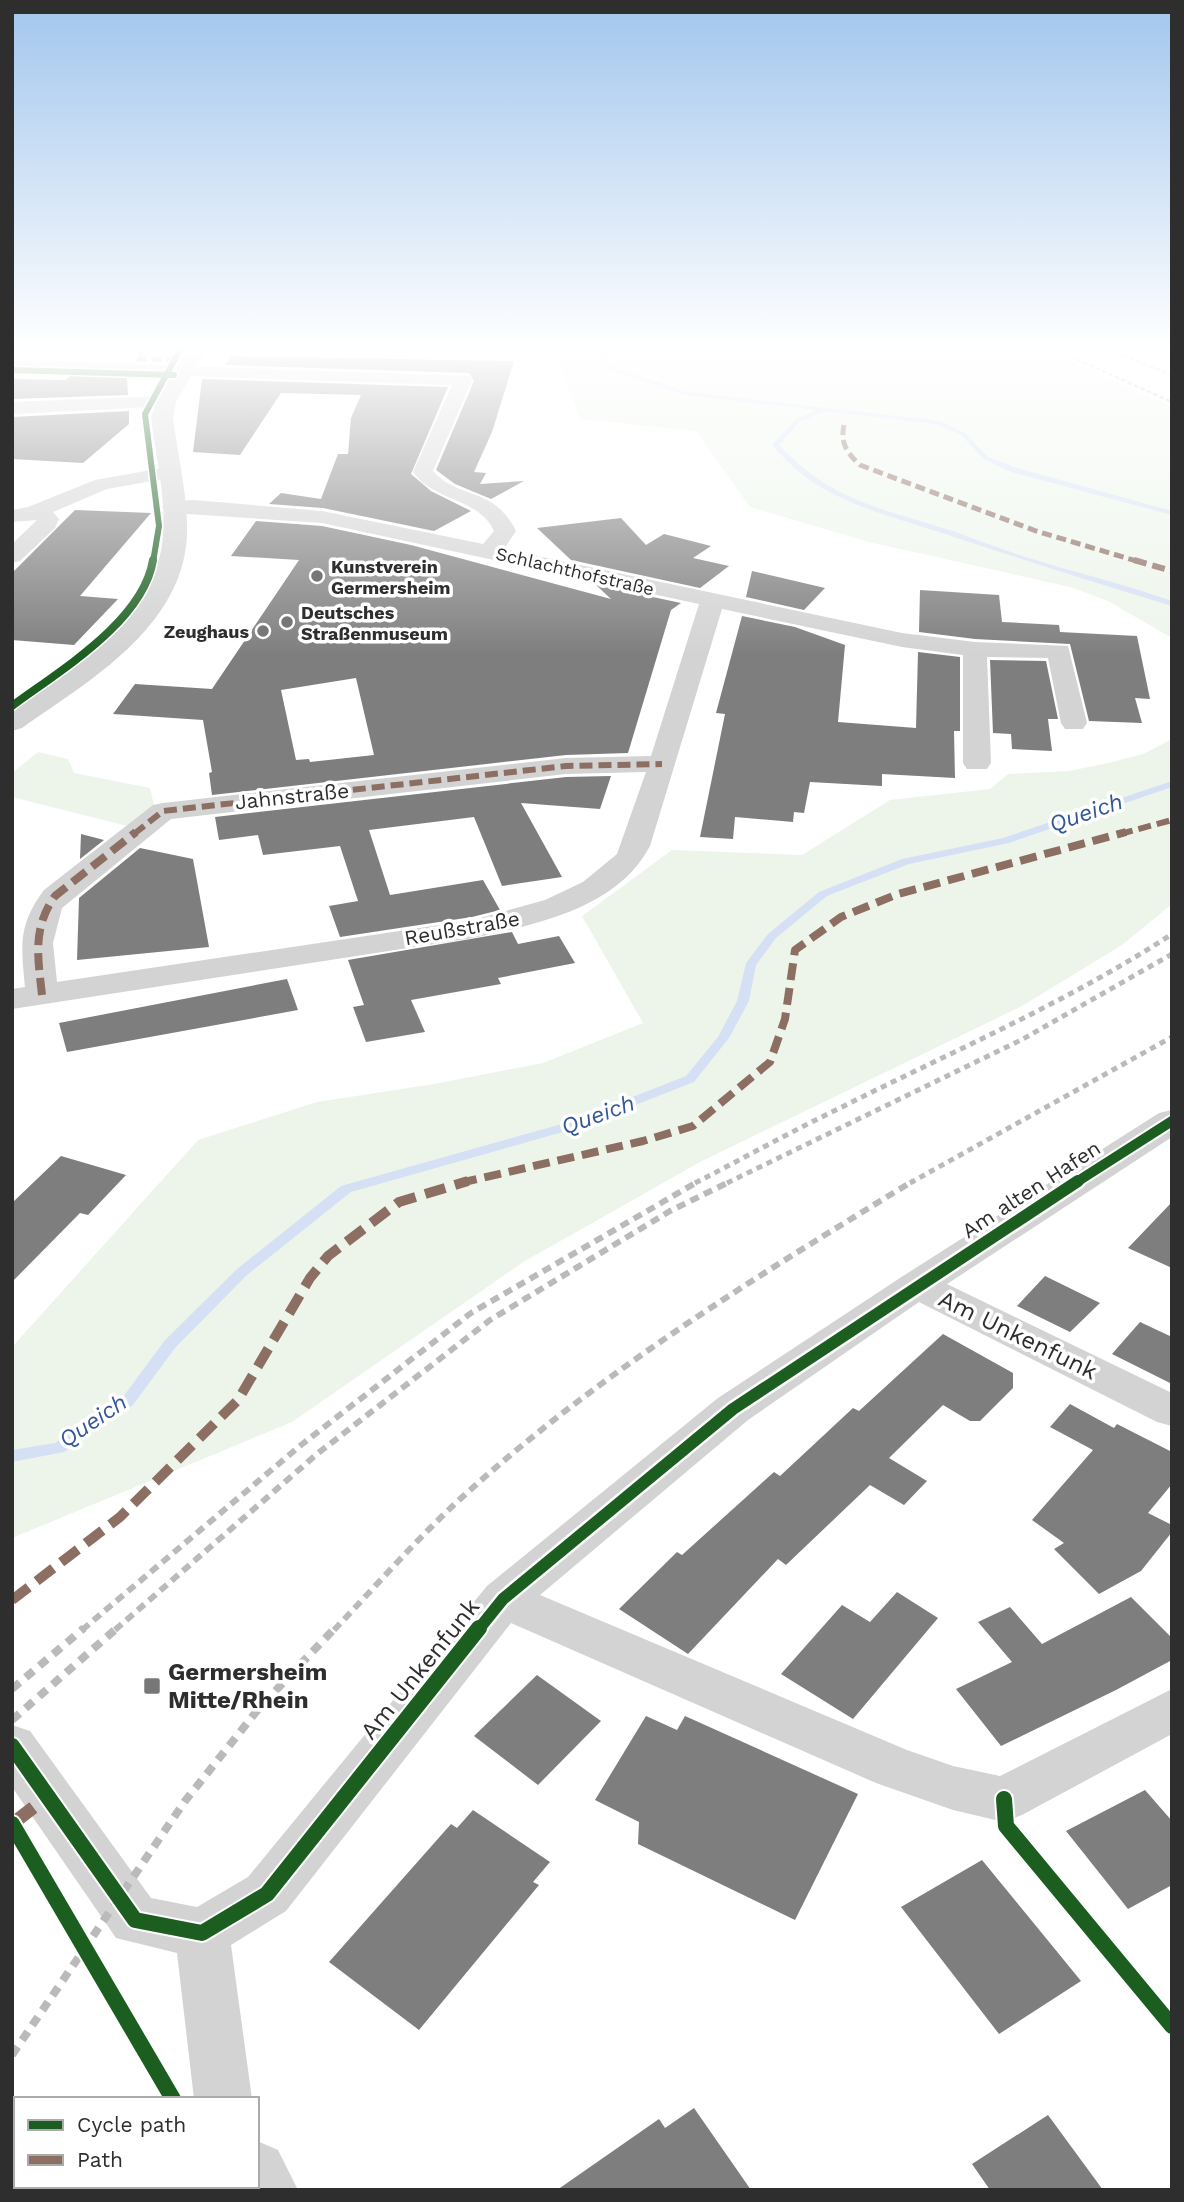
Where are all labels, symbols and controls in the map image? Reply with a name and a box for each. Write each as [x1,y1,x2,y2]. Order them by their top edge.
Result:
street label: Schlachthofstraße [494,543,656,599]
place label: Kunstverein Germersheim [331,556,450,598]
marker: Kunstverein Germersheim [309,568,325,584]
place label: Deutsches Straßenmuseum [301,602,448,644]
marker: Deutsches Straßenmuseum [279,614,295,630]
place label: Zeughaus [164,621,249,642]
marker: Zeughaus [255,623,271,639]
street label: Jahnstraße [234,778,350,814]
water label: Queich [1046,788,1126,838]
street label: Reußstraße [402,906,522,950]
water label: Queich [558,1089,638,1141]
street label: Am alten Hafen [957,1135,1105,1243]
street label: Am Unkenfunk [934,1284,1102,1386]
water label: Queich [54,1389,132,1453]
street label: Am Unkenfunk [355,1593,486,1745]
place label: Germersheim Mitte/Rhein [168,1658,327,1714]
marker: Germersheim Mitte/Rhein [142,1676,162,1696]
legend [14,2097,259,2188]
text: Cycle path [77,2112,186,2137]
text: Path [77,2147,123,2172]

